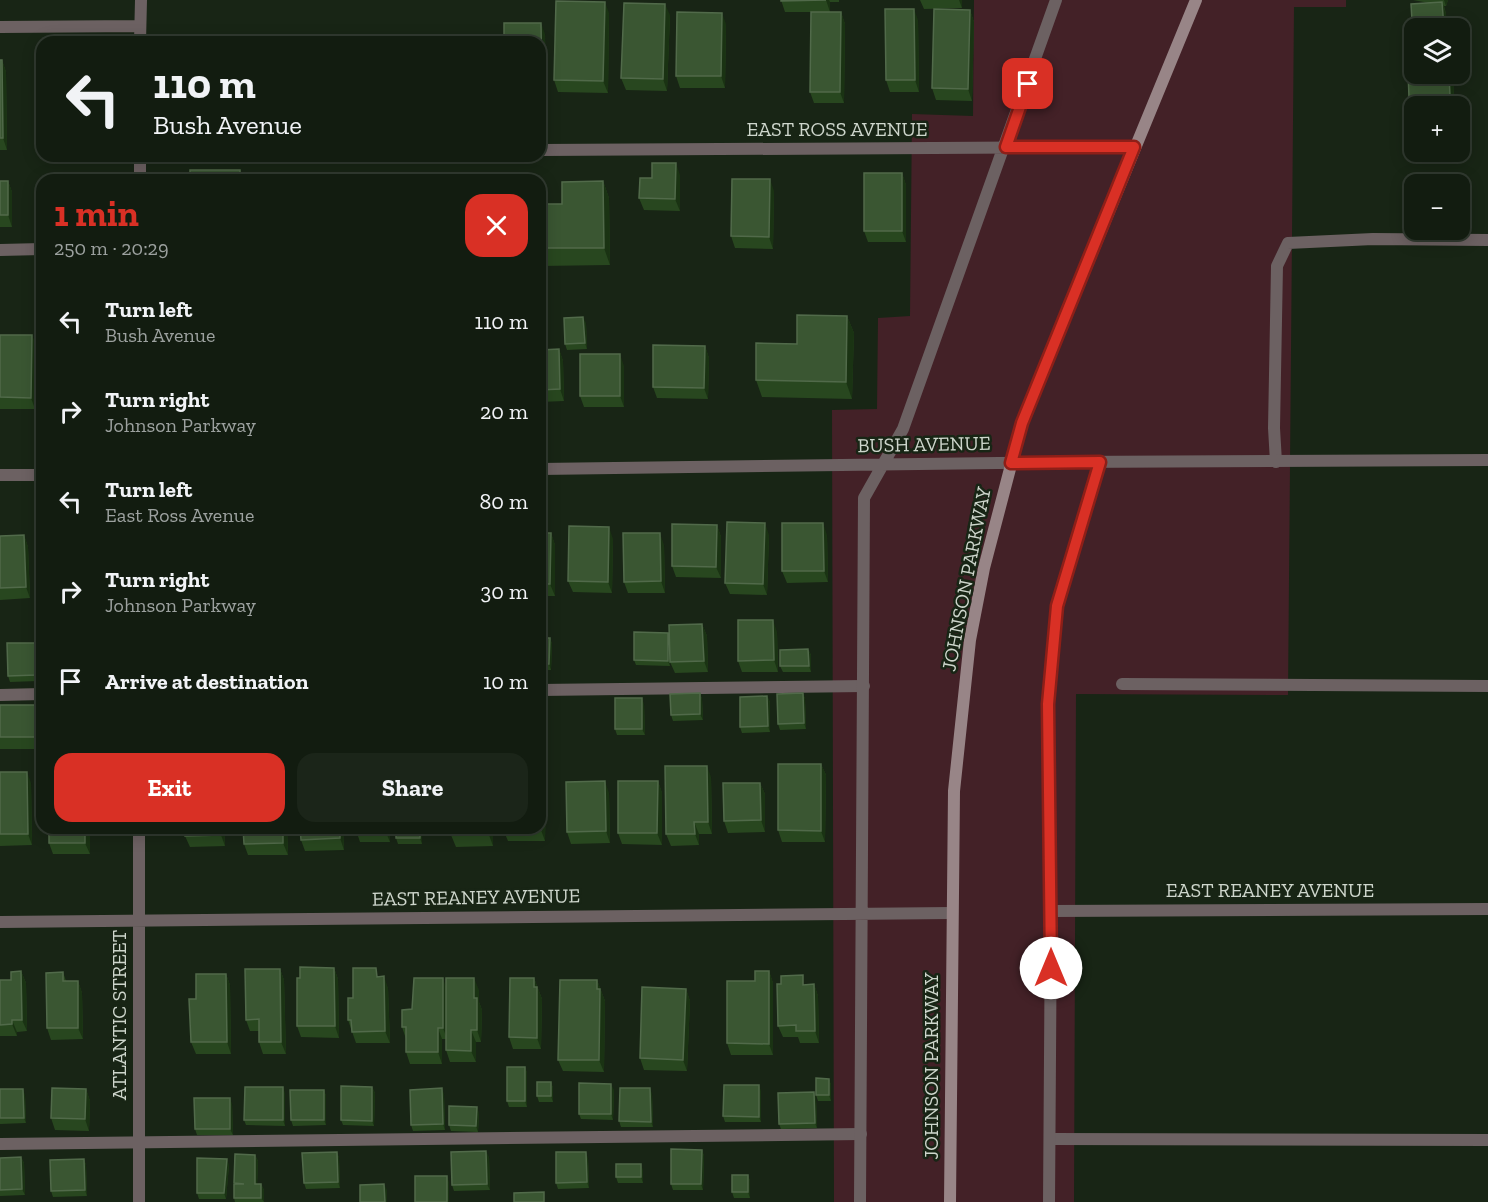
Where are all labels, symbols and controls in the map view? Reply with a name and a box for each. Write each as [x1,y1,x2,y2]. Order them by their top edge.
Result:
map controls [1404,18,1470,240]
button: layers [1404,18,1470,84]
text: 110 m [153,58,256,109]
pin [1002,58,1053,109]
icon: left [54,60,132,138]
icon: arrive [1011,67,1044,100]
button: + [1404,96,1470,162]
text: Bush Avenue [153,109,302,141]
street label: EAST ROSS AVENUE [746,117,928,141]
button: − [1404,174,1470,240]
text: 1 min [54,192,139,235]
button: close [465,194,528,257]
text: 250 m · 20:29 [54,236,169,260]
text: Turn left [105,296,192,323]
icon: left [54,305,87,338]
text: 110 m [474,308,528,335]
text: Bush Avenue [105,323,215,347]
text: Turn right [105,386,209,413]
icon: right [54,395,87,428]
text: 20 m [480,398,528,425]
text: Johnson Parkway [105,413,256,437]
street label: BUSH AVENUE [857,431,991,457]
text: Turn left [105,476,192,503]
street label: JOHNSON PARKWAY [936,484,996,673]
icon: left [54,485,87,518]
text: 80 m [480,488,528,515]
text: East Ross Avenue [105,503,254,527]
text: Turn right [105,566,209,593]
icon: right [54,575,87,608]
text: 30 m [481,578,528,605]
text: Johnson Parkway [105,593,256,617]
icon: arrive [54,665,87,698]
text: Arrive at destination [105,668,308,695]
text: 10 m [483,668,528,695]
button: Exit [54,753,285,822]
button: Share [297,753,528,822]
street label: EAST REANEY AVENUE [1166,878,1374,902]
street label: EAST REANEY AVENUE [372,883,580,911]
street label: ATLANTIC STREET [107,930,131,1100]
position arrow [1019,936,1083,1000]
street label: JOHNSON PARKWAY [919,972,943,1160]

